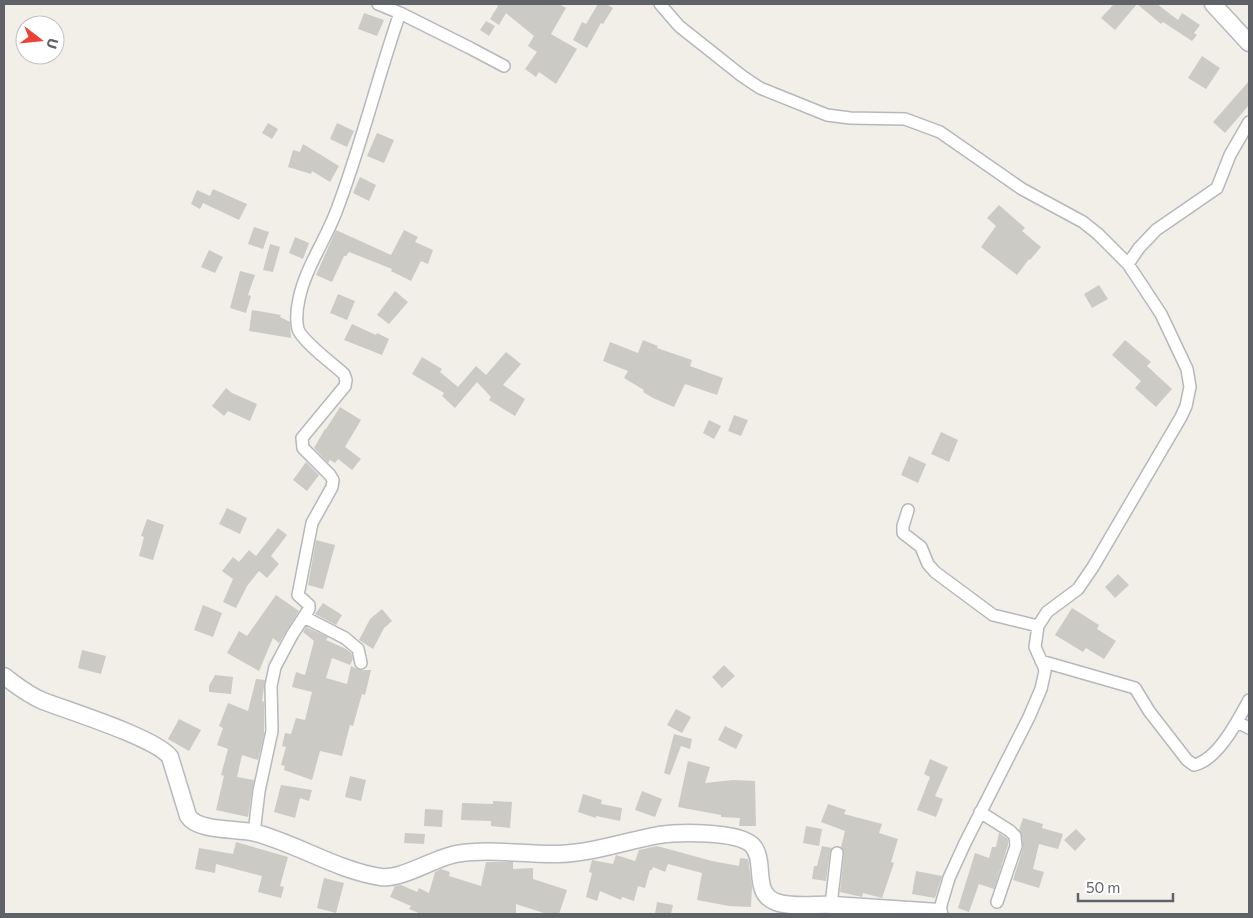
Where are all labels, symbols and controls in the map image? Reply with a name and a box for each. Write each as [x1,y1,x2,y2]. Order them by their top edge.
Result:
north arrow [15,15,65,65]
text: U [43,36,63,51]
scale bar [1078,870,1173,902]
text: 50 m [1086,878,1120,896]

